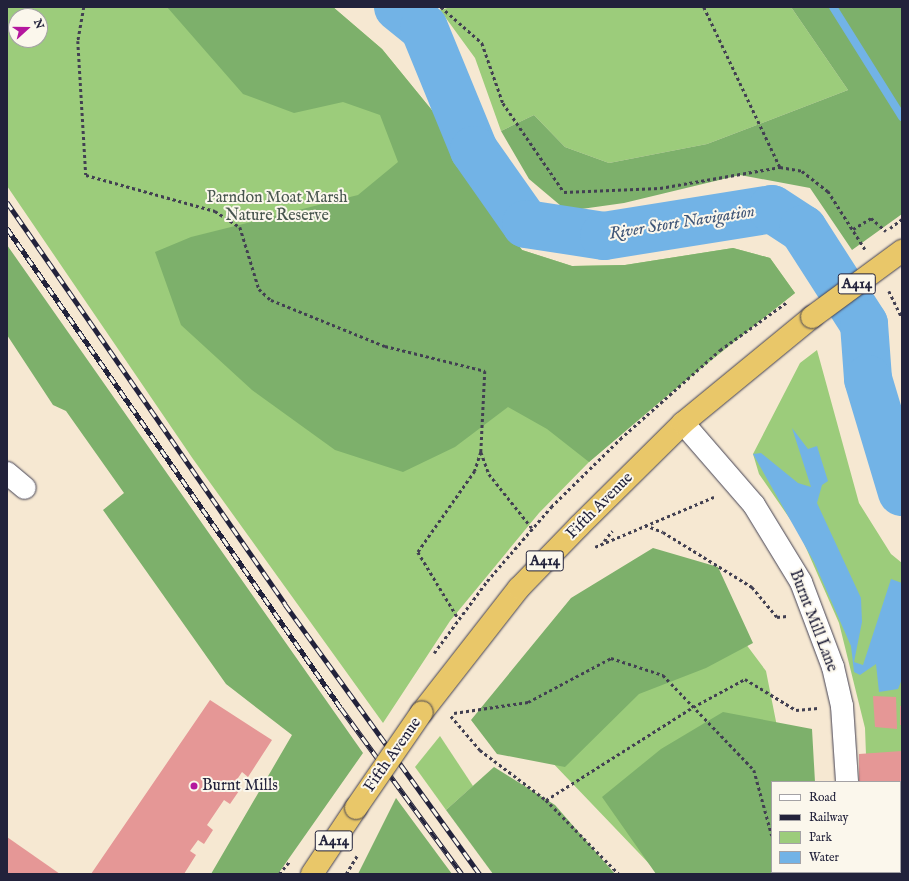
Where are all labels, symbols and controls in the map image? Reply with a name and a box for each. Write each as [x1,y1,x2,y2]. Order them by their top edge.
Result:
north arrow [8,8,48,48]
text: N [30,17,47,31]
park label: Parndon Moat Marsh Nature Reserve [207,188,347,226]
water label: River Stort Navigation [608,201,756,245]
road number: A414 [837,271,877,297]
street label: Fifth Avenue [563,469,637,543]
road number: A414 [525,548,565,574]
street label: Burnt Mill Lane [785,567,841,675]
street label: Fifth Avenue [360,714,426,796]
place label: Burnt Mills [202,776,278,796]
marker: Burnt Mills [189,781,199,791]
legend [771,781,901,873]
text: Road [809,790,836,805]
text: Railway [809,810,848,825]
road number: A414 [314,828,354,854]
text: Park [809,830,832,845]
text: Water [809,850,839,865]

